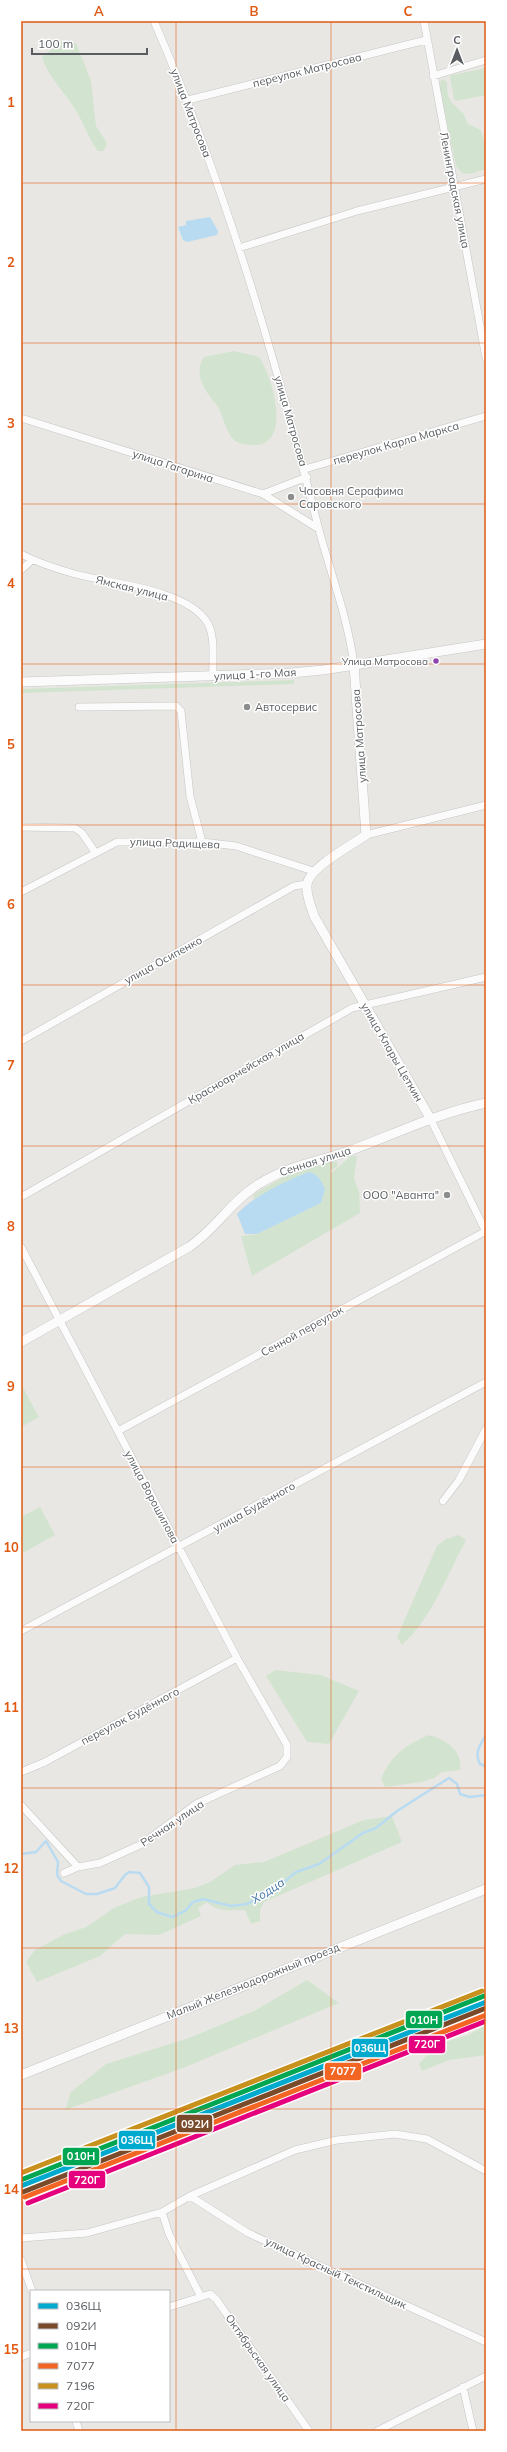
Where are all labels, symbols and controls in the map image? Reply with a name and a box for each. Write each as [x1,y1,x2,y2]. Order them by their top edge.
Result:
text: A [94,3,104,19]
text: B [250,3,259,19]
text: C [404,3,413,19]
scale bar [32,30,147,56]
north arrow [437,30,477,70]
text: С [453,33,461,47]
text: 100 m [38,36,73,51]
street label: переулок Матросова [251,50,363,90]
street label: улица Матросова [168,67,214,159]
text: 1 [7,94,15,110]
street label: Ленинградская улица [437,131,473,249]
text: 2 [7,254,15,270]
street label: улица Матросова [271,374,311,468]
text: 3 [7,415,15,431]
street label: переулок Карла Маркса [331,418,461,468]
street label: улица Гагарина [131,446,215,486]
place label: Часовня Серафима Саровского [299,484,403,511]
marker: Часовня Серафима Саровского [286,492,296,502]
street label: Ямская улица [94,572,170,604]
text: 4 [7,575,15,591]
place label: Улица Матросова [341,655,428,668]
marker: Улица Матросова [431,656,441,666]
street label: улица 1-го Мая [213,665,297,683]
street label: улица Матросова [349,689,369,783]
place label: Автосервис [255,700,318,714]
marker: Автосервис [242,702,252,712]
text: 5 [7,736,15,752]
street label: улица Радищева [130,834,220,852]
text: 6 [7,896,15,912]
street label: улица Осипенко [122,933,204,987]
street label: улица Клары Цеткин [358,1000,426,1104]
street label: Красноармейская улица [185,1029,307,1107]
text: 7 [7,1057,15,1073]
street label: Сенная улица [277,1143,353,1179]
place label: ООО "Аванта" [363,1188,439,1202]
marker: ООО "Аванта" [442,1190,452,1200]
text: 8 [7,1218,15,1234]
street label: Сенной переулок [258,1302,346,1359]
text: 9 [7,1378,15,1394]
street label: улица Ворошилова [122,1448,182,1546]
street label: улица Будённого [210,1479,298,1535]
text: 10 [3,1539,19,1555]
street label: переулок Будённого [78,1684,182,1748]
text: 11 [3,1699,19,1715]
street label: Речная улица [138,1797,206,1849]
text: 12 [3,1860,19,1876]
water label: Ходца [247,1874,287,1907]
street label: Малый Железнодорожный проезд [164,1940,342,2022]
line badge: 010Н [405,2010,443,2029]
text: 010Н [410,2013,438,2027]
text: 13 [3,2020,19,2036]
line badge: 720Г [408,2035,446,2054]
text: 720Г [414,2037,441,2051]
line badge: 036Щ [351,2038,389,2058]
text: 036Щ [354,2041,387,2055]
line badge: 7077 [324,2062,362,2081]
text: 7077 [330,2064,357,2078]
line badge: 092И [176,2114,213,2133]
text: 092И [181,2117,209,2131]
line badge: 036Щ [118,2130,156,2150]
text: 036Щ [121,2133,154,2147]
line badge: 010Н [62,2147,100,2166]
text: 010Н [67,2149,95,2163]
line badge: 720Г [68,2170,106,2189]
text: 720Г [74,2173,101,2187]
text: 14 [3,2181,19,2197]
street label: улица Красный Текстильщик [263,2234,409,2312]
legend [30,2290,170,2422]
text: 036Щ [66,2298,102,2313]
street label: Октябрьская улица [223,2311,293,2405]
text: 092И [66,2318,97,2333]
text: 010Н [66,2338,97,2353]
text: 15 [3,2341,19,2357]
text: 7077 [66,2358,95,2373]
text: 7196 [66,2378,95,2393]
text: 720Г [66,2398,95,2413]

